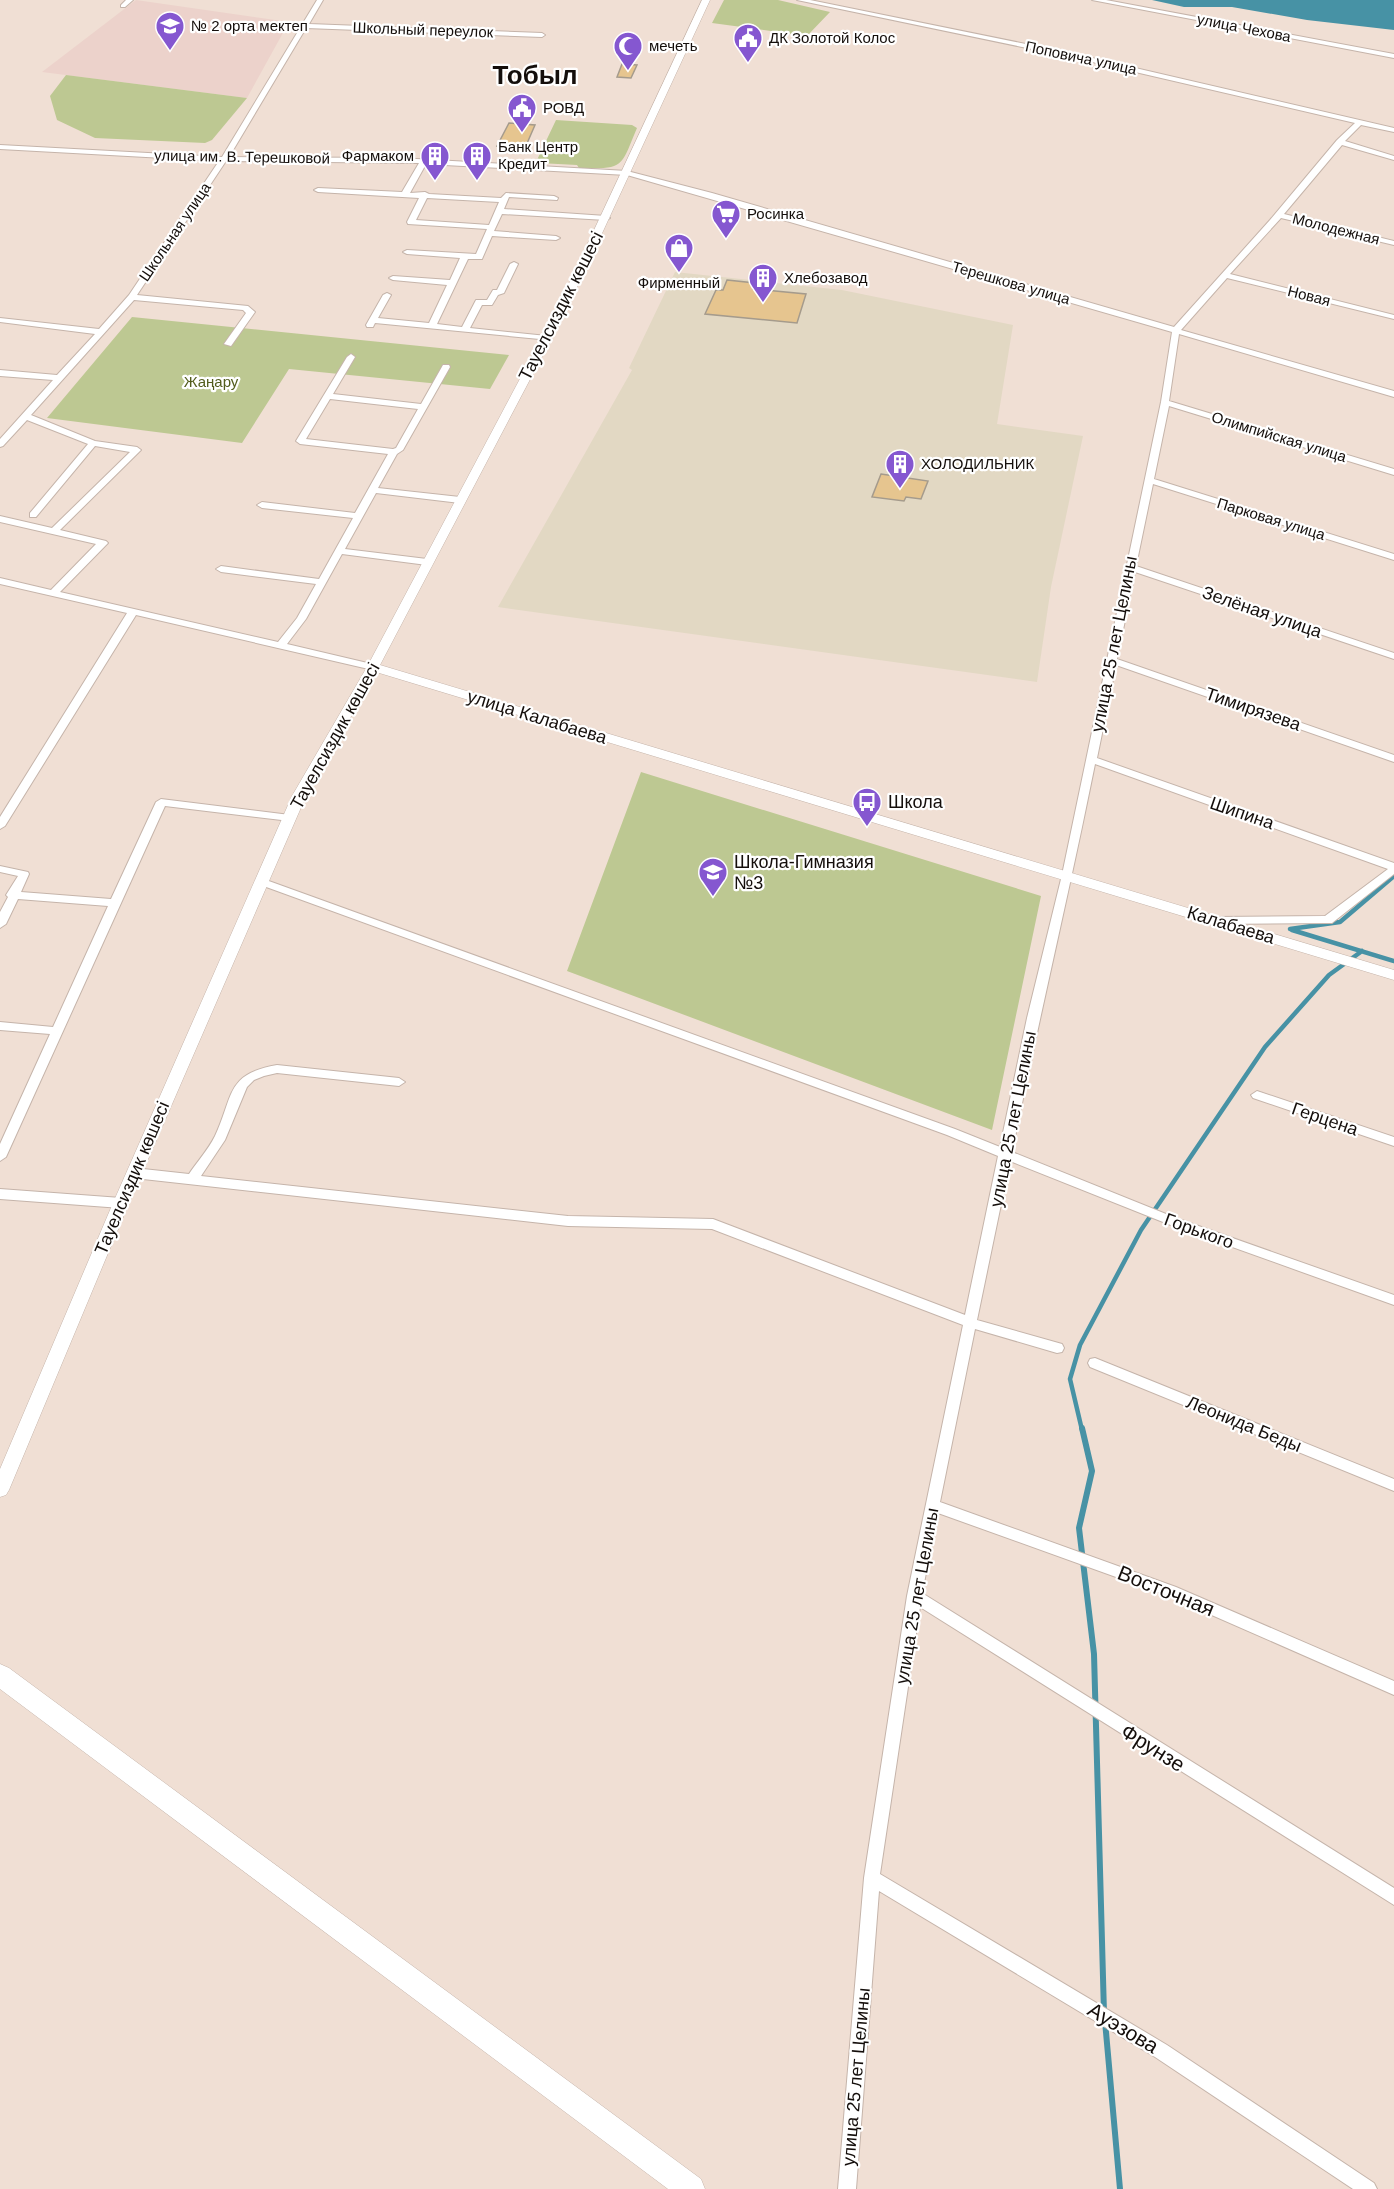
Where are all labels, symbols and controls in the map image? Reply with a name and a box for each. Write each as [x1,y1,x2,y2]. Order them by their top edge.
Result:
school or university icon: № 2 орта мектеп [154,10,186,52]
street label: улица Чехова [1196,10,1293,45]
place label: № 2 орта мектеп [191,17,308,34]
street label: Школьный переулок [352,19,494,40]
public building icon: ДК Золотой Колос [732,22,764,64]
place label: ДК Золотой Колос [769,29,896,46]
mosque icon: мечеть [612,30,644,72]
place label: мечеть [649,37,698,54]
street label: Поповича улица [1024,37,1139,78]
district label: Тобыл [493,60,577,90]
public building icon: РОВД [506,92,538,134]
place label: РОВД [543,99,584,116]
place label: Банк Центр Кредит [498,138,578,172]
building icon: Фармаком [419,140,451,182]
building icon: Банк Центр Кредит [461,140,493,182]
street label: улица им. В. Терешковой [154,146,330,167]
place label: Фармаком [342,147,414,164]
street label: Школьная улица [135,179,214,284]
supermarket icon: Росинка [710,198,742,240]
place label: Росинка [747,205,805,222]
street label: Молодежная [1291,209,1382,248]
street label: Тауелсиздик көшесі [515,228,607,384]
shop icon: Фирменный [663,232,695,274]
street label: Терешкова улица [950,258,1073,308]
building icon: Хлебозавод [747,262,779,304]
place label: Хлебозавод [784,269,868,286]
place label: Фирменный [638,274,720,291]
street label: Новая [1286,282,1332,309]
park label: Жаңару [184,373,239,390]
street label: Олимпийская улица [1210,408,1349,465]
building icon: ХОЛОДИЛЬНИК [884,448,916,490]
place label: ХОЛОДИЛЬНИК [921,455,1034,472]
street label: Парковая улица [1215,494,1328,543]
street label: улица 25 лет Целины [1087,554,1141,734]
street label: Зелёная улица [1200,582,1325,642]
street label: Тауелсиздик көшесі [286,659,384,813]
street label: Тимирязева [1203,683,1304,735]
street label: улица Калабаева [465,686,610,748]
bus stop icon: Школа [851,786,883,828]
place label: Школа [888,792,944,812]
street label: Шипина [1207,793,1278,834]
place label: Школа-Гимназия №3 [734,852,874,893]
school or university icon: Школа-Гимназия №3 [697,856,729,898]
street label: Калабаева [1185,902,1278,948]
street label: улица 25 лет Целины [986,1029,1040,1209]
street label: Тауелсиздик көшесі [91,1098,173,1258]
street label: Герцена [1289,1098,1362,1140]
street label: Горького [1162,1209,1236,1253]
street label: Леонида Беды [1184,1392,1304,1456]
street label: улица 25 лет Целины [892,1506,942,1686]
street label: Восточная [1114,1561,1218,1620]
street label: Фрунзе [1117,1719,1189,1776]
street label: улица 25 лет Целины [838,1987,874,2167]
street label: Ауэзова [1084,1998,1163,2058]

